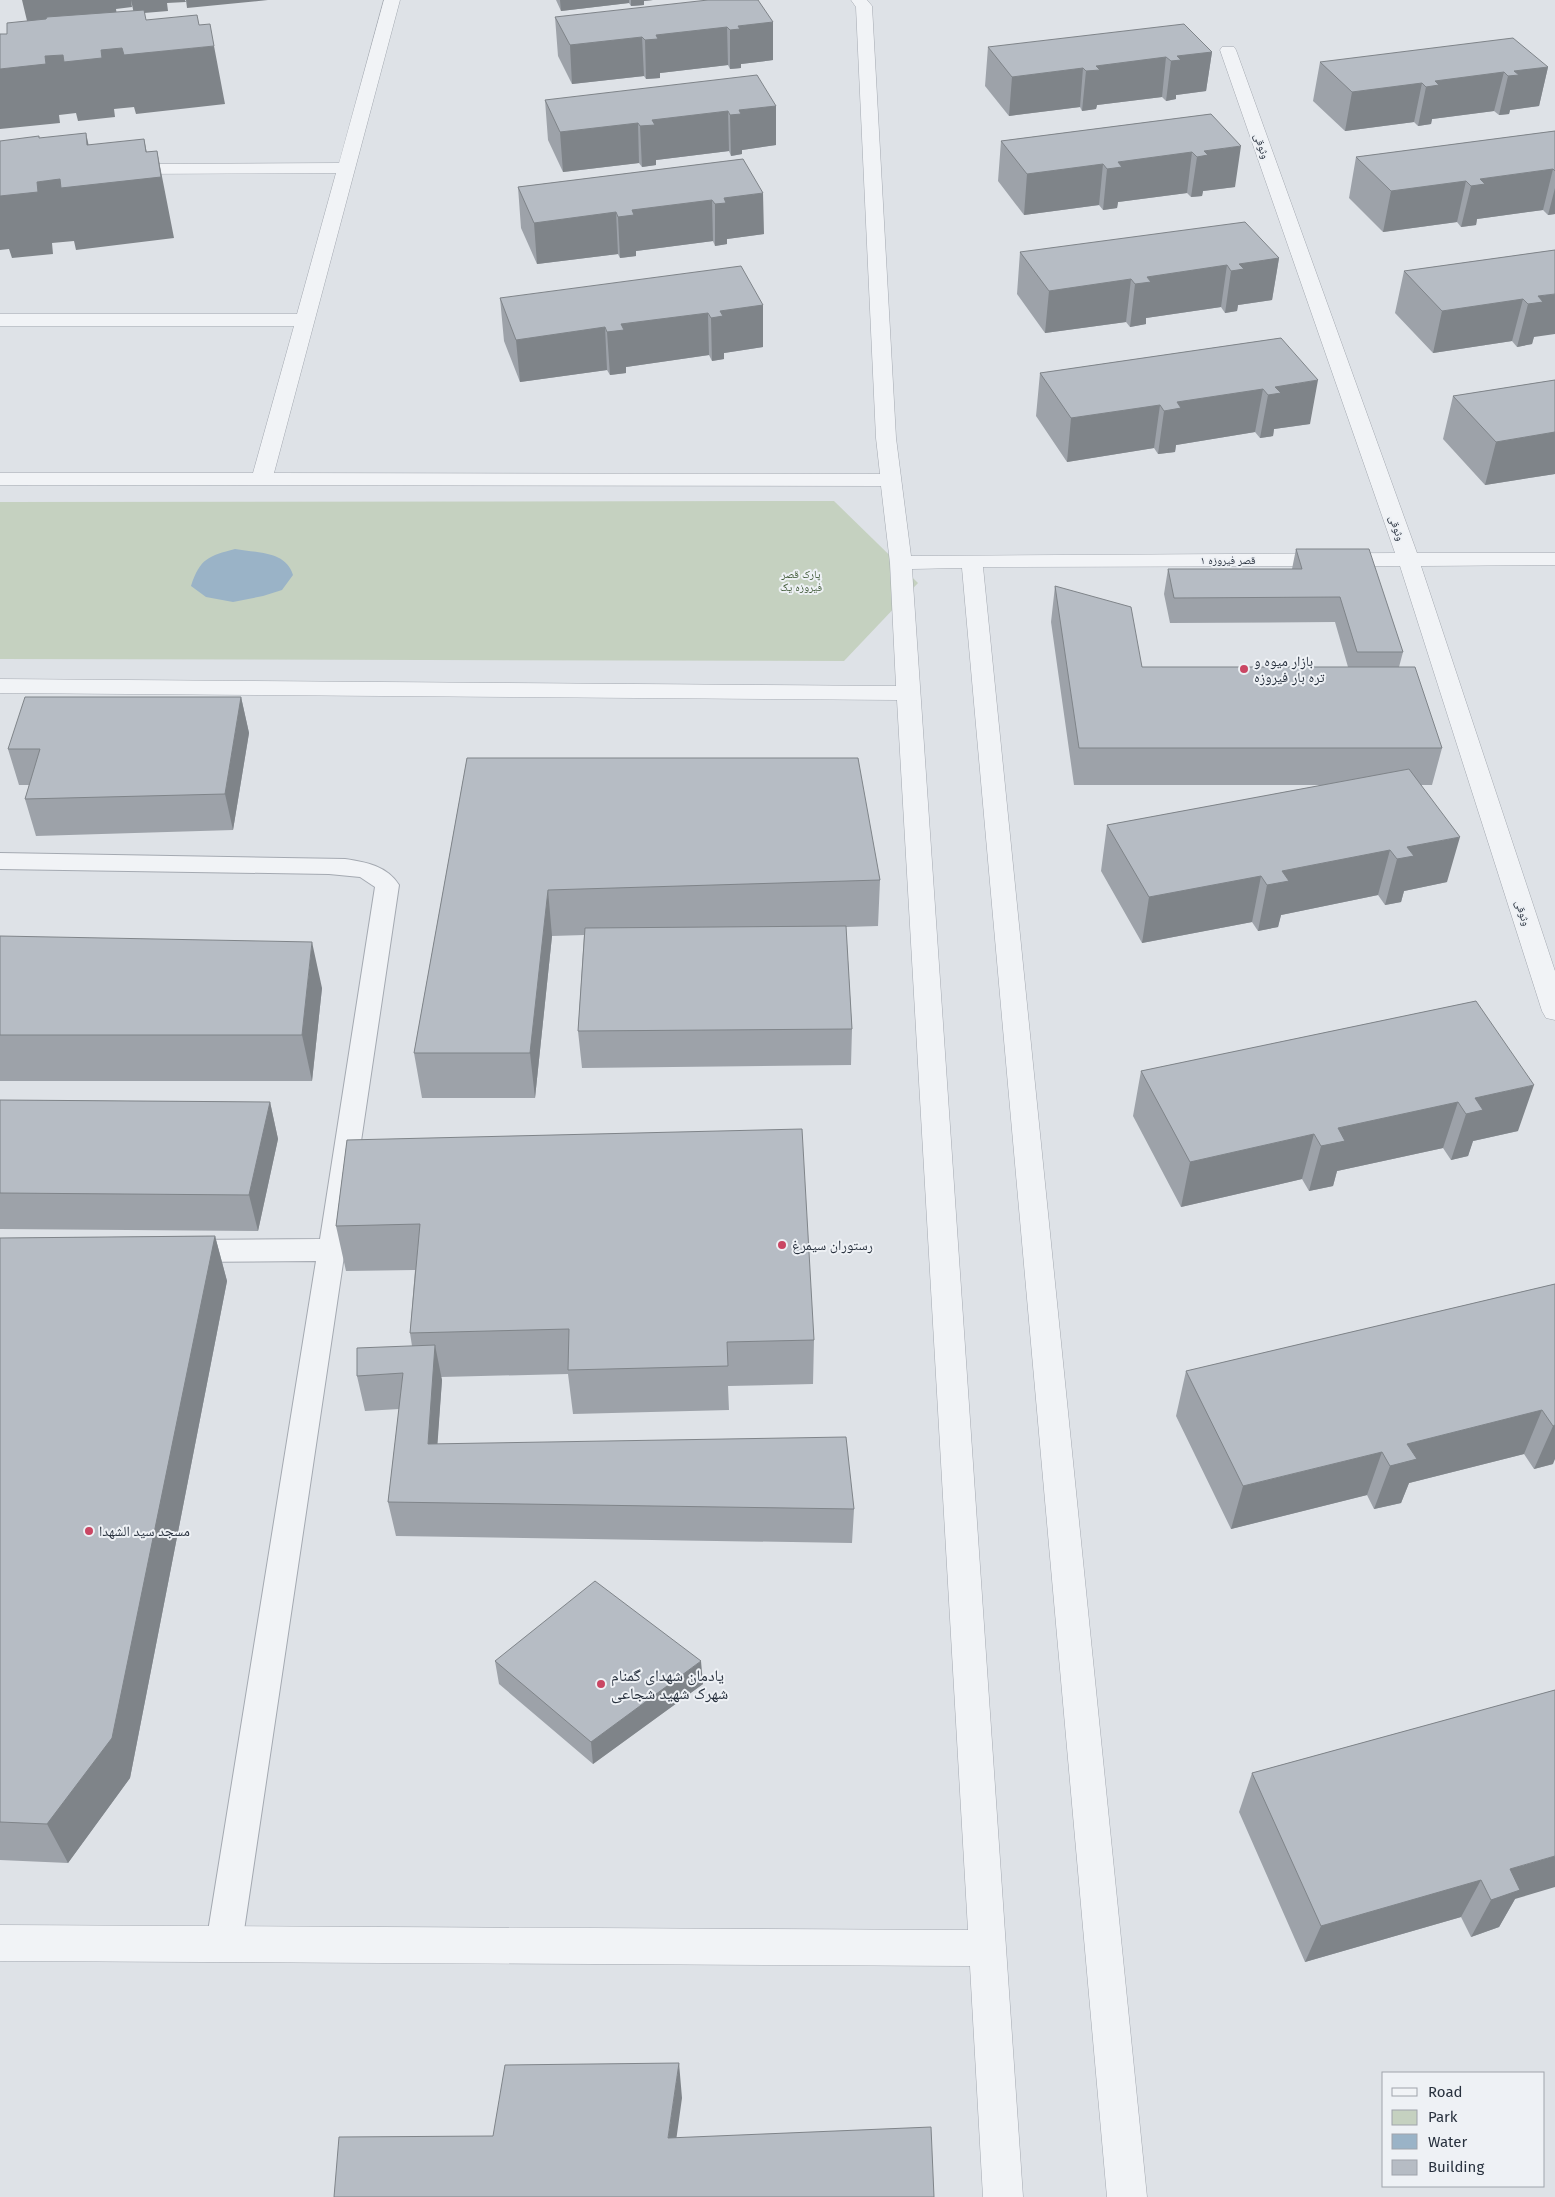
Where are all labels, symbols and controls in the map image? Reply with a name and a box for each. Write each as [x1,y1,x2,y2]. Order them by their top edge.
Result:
street label: وثوقی [1251,132,1272,161]
street label: وثوقی [1386,514,1407,543]
street label: قصر فیروزه ۱ [1200,554,1256,567]
park label: پارک قصر فیروزه یک [780,568,822,594]
place label: بازار میوه و تره بار فیروزه [1254,653,1325,686]
marker: بازار میوه و تره بار فیروزه [1238,663,1250,675]
street label: وثوقی [1512,899,1533,928]
place label: رستوران سیمرغ [792,1237,873,1255]
marker: رستوران سیمرغ [776,1239,788,1251]
place label: مسجد سید الشهدا [99,1523,190,1540]
marker: مسجد سید الشهدا [83,1525,95,1537]
place label: یادمان شهدای گمنام شهرک شهید شجاعی [611,1666,728,1704]
marker: یادمان شهدای گمنام شهرک شهید شجاعی [595,1678,607,1690]
legend [1382,2072,1545,2187]
text: Road [1428,2083,1463,2101]
text: Park [1428,2108,1458,2126]
text: Water [1428,2133,1467,2151]
text: Building [1428,2158,1484,2176]

